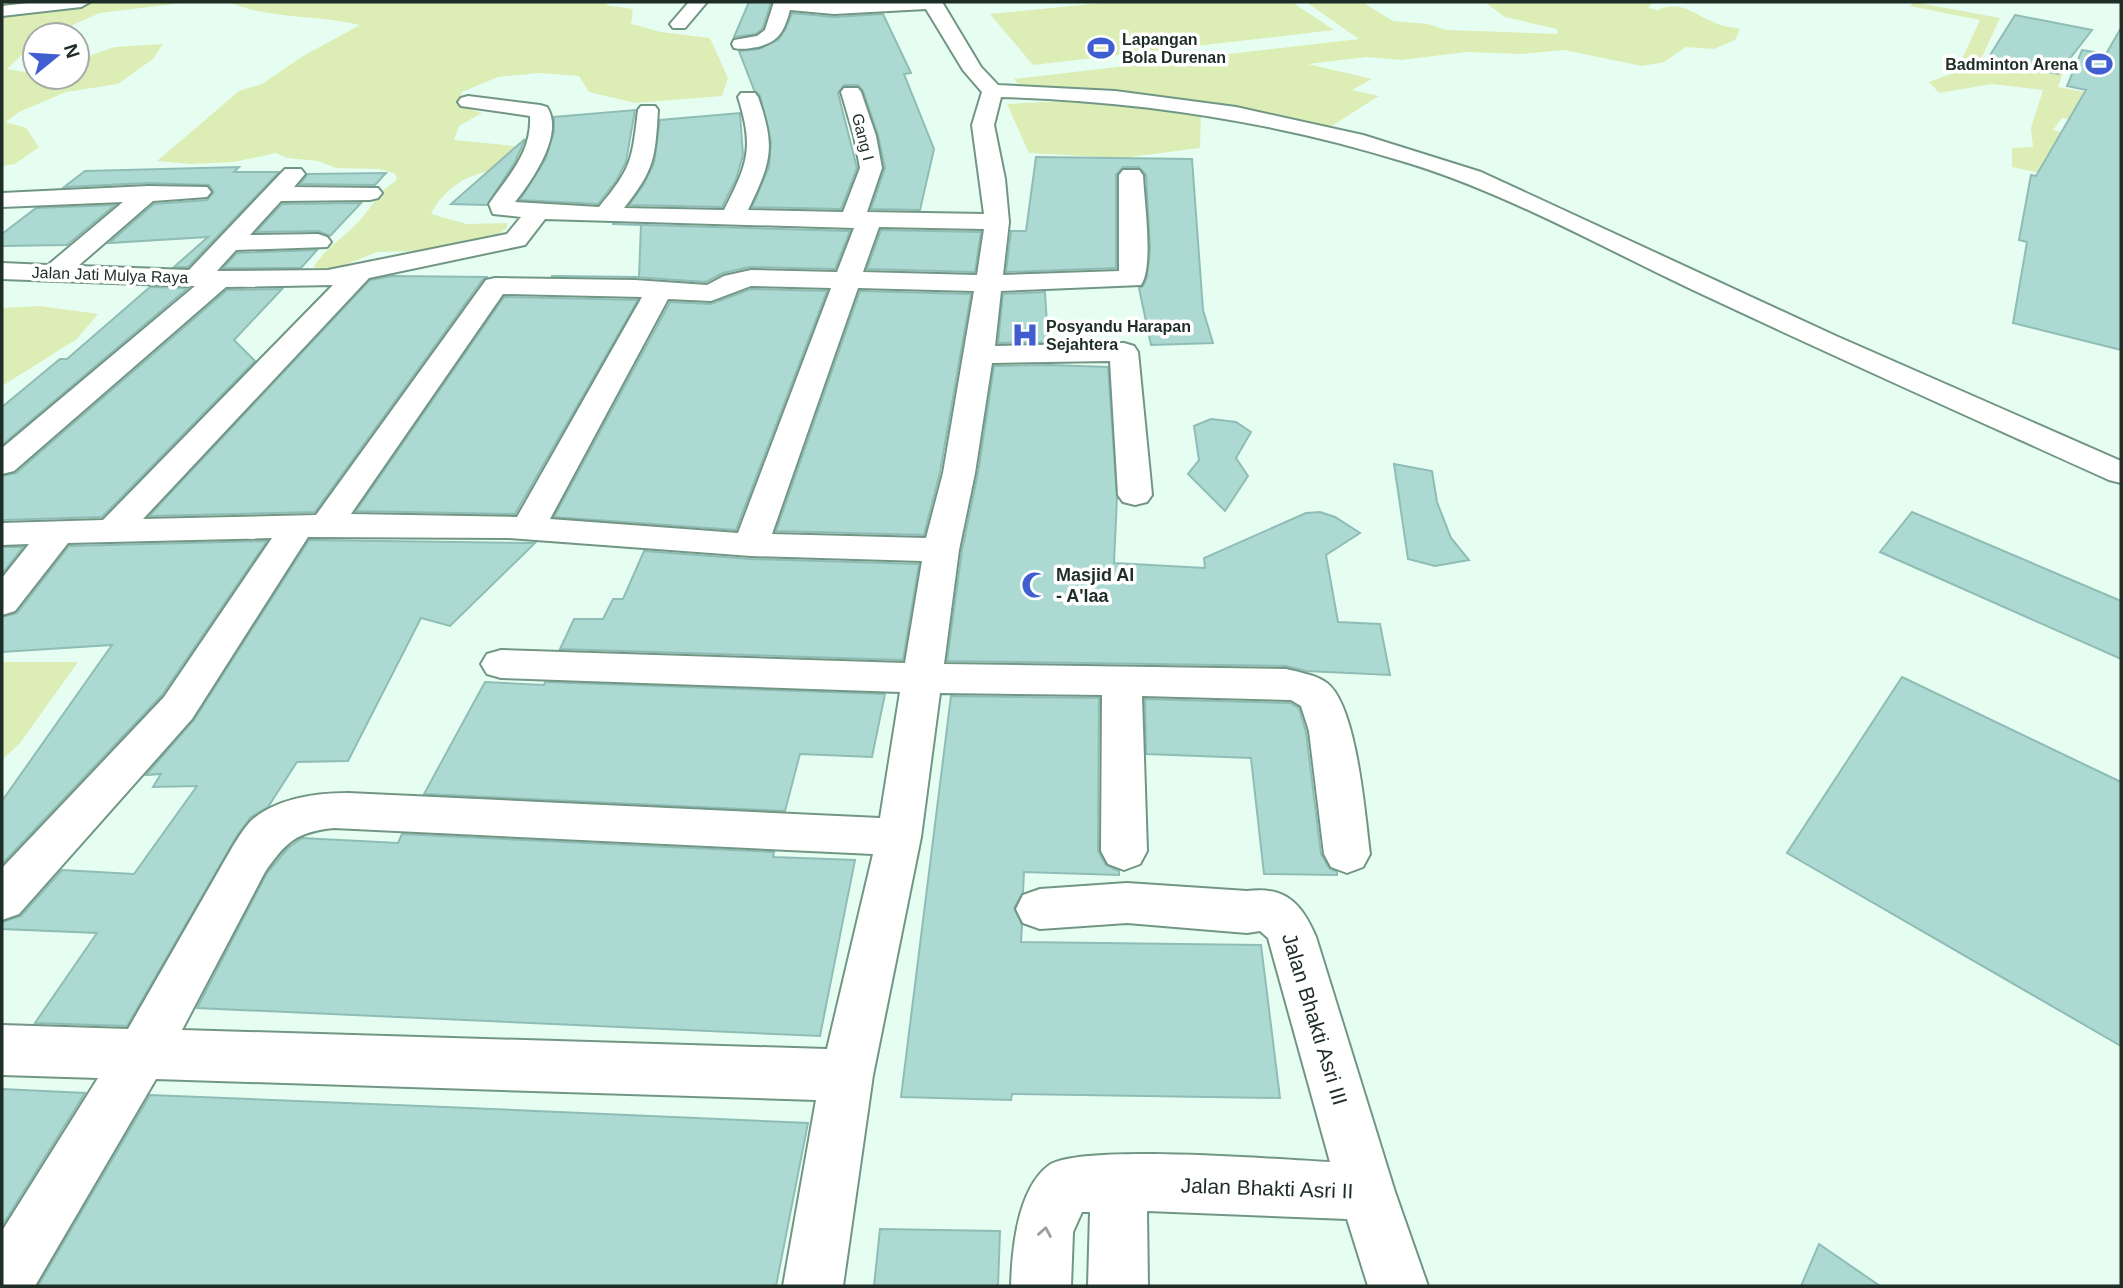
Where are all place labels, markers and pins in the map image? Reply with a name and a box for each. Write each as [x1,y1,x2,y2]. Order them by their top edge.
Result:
place label: Lapangan Bola Durenan [1122,31,1226,66]
sports icon: Lapangan Bola Durenan [1086,33,1116,63]
sports icon: Badminton Arena [2084,49,2114,79]
place label: Badminton Arena [1945,56,2078,73]
place label: Posyandu Harapan Sejahtera [1046,318,1191,353]
hospital icon: Posyandu Harapan Sejahtera [1010,320,1040,350]
place label: Masjid Al - A'laa [1056,565,1134,606]
mosque icon: Masjid Al - A'laa [1020,570,1050,600]

